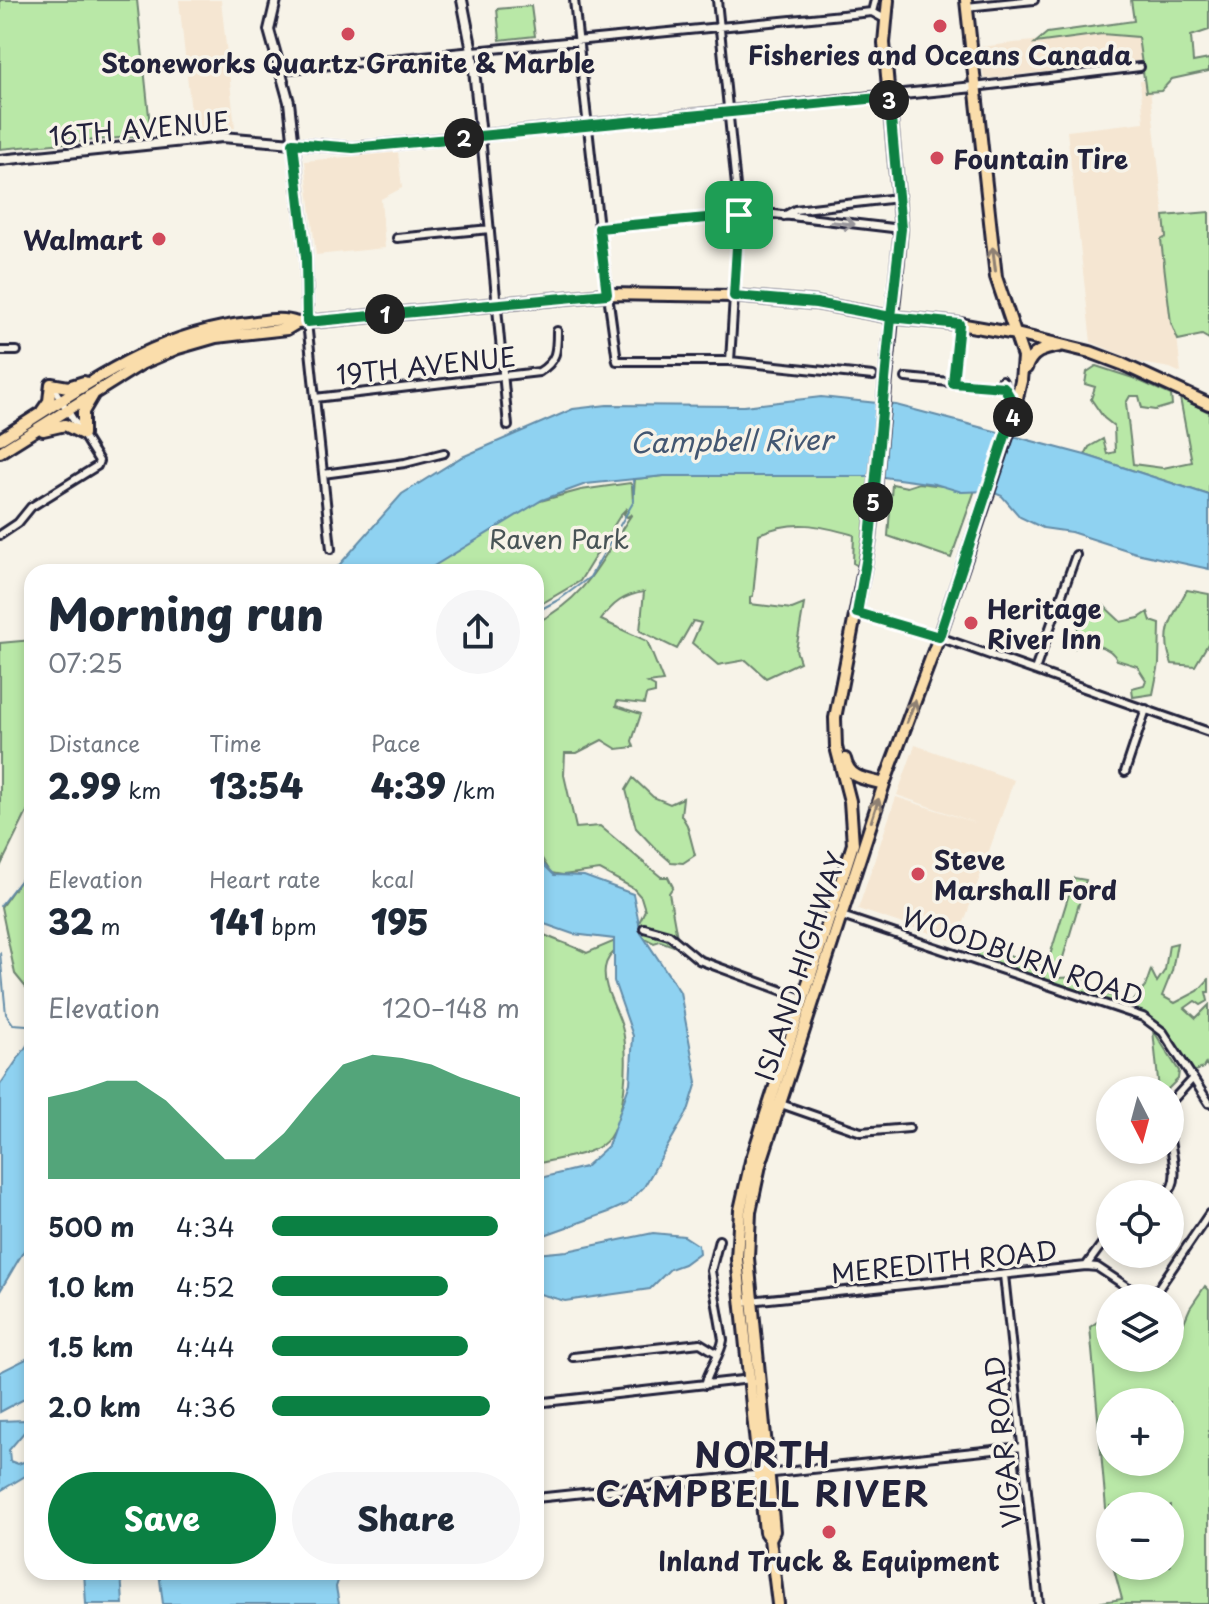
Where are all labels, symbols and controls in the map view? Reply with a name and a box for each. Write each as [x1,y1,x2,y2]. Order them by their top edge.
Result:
marker: Fisheries and Oceans Canada [931,17,949,35]
marker: Stoneworks Quartz Granite & Marble [339,25,357,43]
place label: Fisheries and Oceans Canada [748,35,1132,74]
place label: Stoneworks Quartz Granite & Marble [101,43,595,82]
pin: 3 [869,80,909,120]
text: 3 [882,83,896,116]
street label: 16TH AVENUE [47,101,231,155]
pin: 2 [444,118,484,158]
text: 2 [456,121,472,154]
place label: Fountain Tire [953,139,1128,178]
marker: Fountain Tire [928,149,946,167]
pin [705,181,773,249]
icon: arrive [717,193,761,237]
one-way arrow [829,215,856,230]
place label: Walmart [23,220,143,259]
marker: Walmart [150,230,168,248]
one-way arrow [986,247,1001,273]
pin: 1 [365,294,405,334]
text: 1 [380,297,390,330]
street label: 19TH AVENUE [334,336,518,394]
pin: 4 [993,397,1033,437]
text: 4 [1006,400,1020,433]
water label: Campbell River [629,417,836,463]
pin: 5 [853,482,893,522]
text: 5 [866,485,880,518]
park label: Raven Park [489,519,629,558]
text: Morning run [48,580,324,646]
place label: Heritage River Inn [987,589,1102,658]
button: share [436,590,520,674]
marker: Heritage River Inn [962,614,980,632]
text: 07:25 [48,643,123,682]
one-way arrow [905,699,919,723]
text: Distance [48,726,140,759]
text: Time [209,726,261,759]
text: Pace [371,726,420,759]
text: 2.99 [48,759,121,811]
text: 13:54 [209,759,303,811]
text: 4:39 [371,759,446,811]
text: km [121,773,161,806]
text: /km [446,773,495,806]
one-way arrow [869,798,884,823]
place label: Steve Marshall Ford [934,840,1117,909]
street label: ISLAND HIGHWAY [745,846,856,1086]
text: Elevation [48,862,143,895]
text: Heart rate [209,862,320,895]
text: kcal [371,862,415,895]
marker: Steve Marshall Ford [909,865,927,883]
text: 32 [48,895,93,947]
text: 141 [209,895,264,947]
text: 195 [371,895,429,947]
street label: WOODBURN ROAD [897,896,1149,1016]
text: m [93,909,121,942]
text: bpm [264,909,317,942]
text: Elevation [48,988,160,1027]
text: 120–148 m [382,988,520,1027]
north arrow [1096,1076,1184,1164]
map controls [1096,1076,1184,1580]
button: locate [1096,1180,1184,1268]
text: 500 m [48,1207,134,1246]
text: 4:34 [176,1207,235,1246]
street label: MEREDITH ROAD [829,1230,1059,1292]
text: 1.0 km [48,1267,135,1306]
text: 4:52 [176,1267,235,1306]
button: layers [1096,1284,1184,1372]
text: 1.5 km [48,1327,134,1366]
text: 4:44 [176,1327,235,1366]
street label: VIGAR ROAD [974,1354,1030,1530]
text: 2.0 km [48,1387,141,1426]
text: 4:36 [176,1387,236,1426]
button: + [1096,1388,1184,1476]
district label: NORTH CAMPBELL RIVER [595,1428,931,1519]
button: Save [48,1472,276,1564]
button: Share [292,1472,520,1564]
button: − [1096,1492,1184,1580]
marker: Inland Truck & Equipment [820,1523,838,1541]
place label: Inland Truck & Equipment [658,1541,1000,1580]

